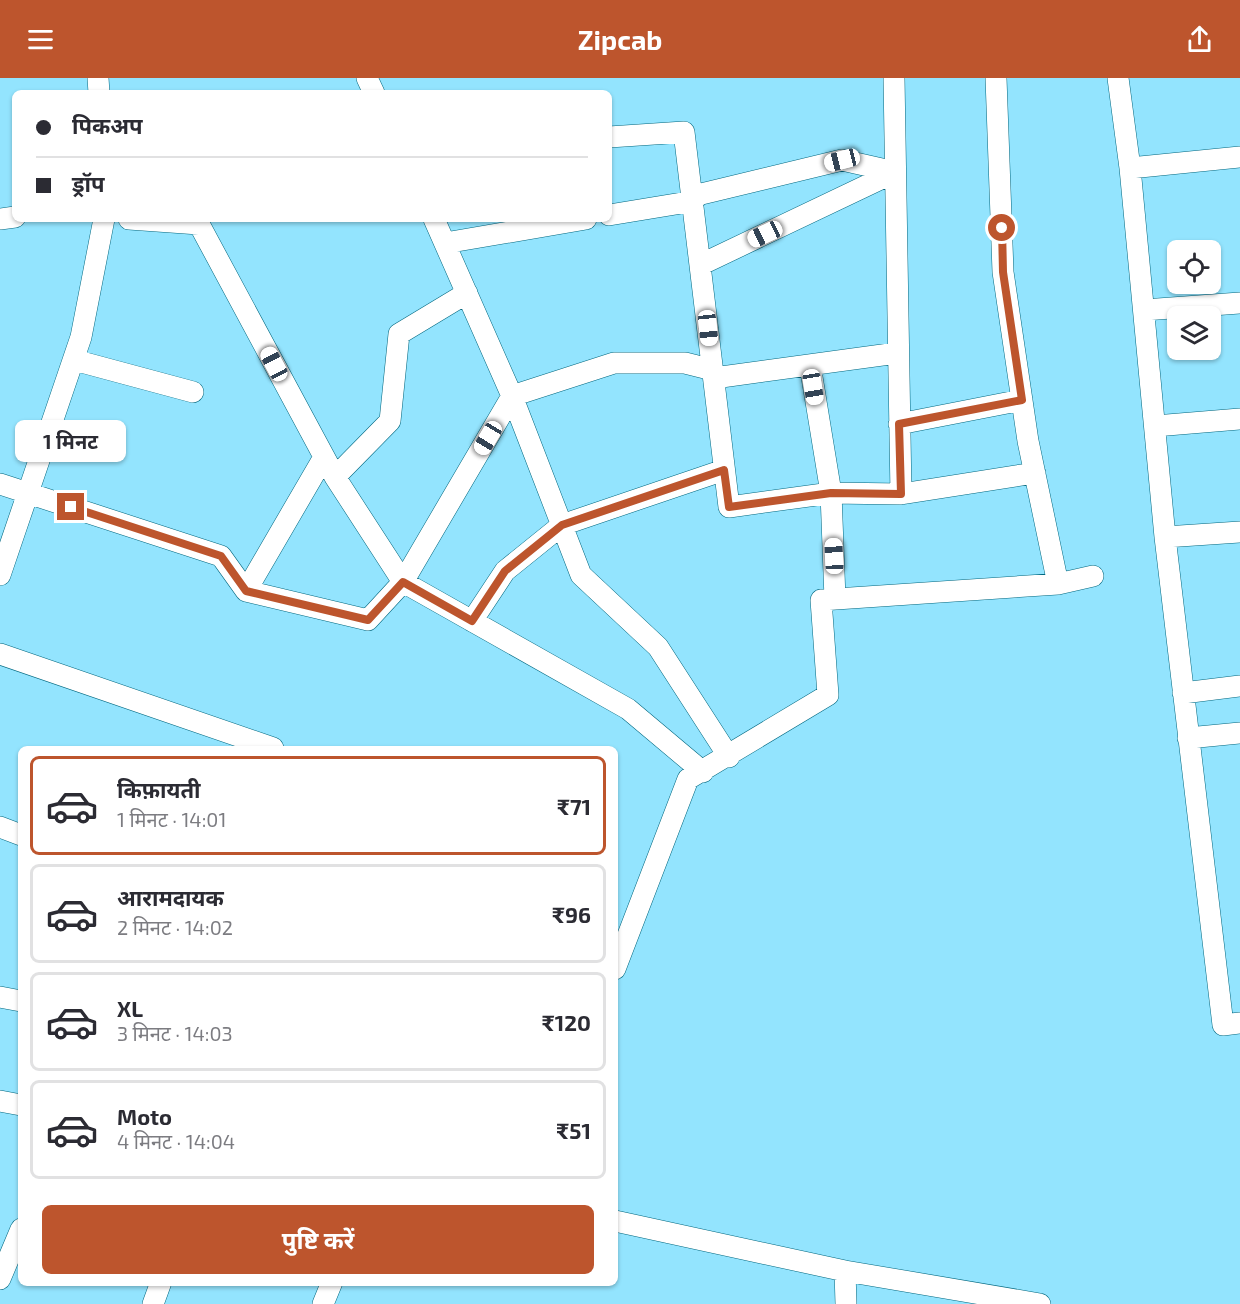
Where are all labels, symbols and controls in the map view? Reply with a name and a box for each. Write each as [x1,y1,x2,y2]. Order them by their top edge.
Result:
icon: menu [24,23,57,56]
text: Zipcab [578,23,662,55]
icon: share [1183,23,1216,56]
text: पिकअप [72,112,143,138]
car [822,147,862,173]
text: ड्रॉप [72,170,105,196]
route start [988,214,1015,241]
car [745,218,785,250]
map controls [1167,240,1221,360]
button: locate [1167,240,1221,294]
button: layers [1167,306,1221,360]
car [697,309,719,347]
car [258,344,290,384]
car [801,368,825,406]
car [471,418,505,458]
callout: 1 मिनट [16,420,127,462]
text: 1 मिनट [43,429,98,453]
route end [57,493,84,520]
car [824,538,844,574]
text: किफ़ायती [117,776,201,802]
icon: car [45,779,99,833]
text: ₹71 [557,793,591,819]
text: 1 मिनट · 14:01 [117,807,226,831]
text: आरामदायक [117,884,224,910]
icon: car [45,887,99,941]
text: ₹96 [552,901,591,927]
text: 2 मिनट · 14:02 [117,915,233,939]
icon: car [45,995,99,1049]
text: XL [117,995,143,1021]
text: ₹120 [542,1009,591,1035]
text: 3 मिनट · 14:03 [117,1021,233,1045]
icon: car [45,1103,99,1157]
text: Moto [117,1103,172,1129]
text: ₹51 [556,1117,591,1143]
text: 4 मिनट · 14:04 [117,1129,235,1153]
button: पुष्टि करें [42,1205,594,1274]

